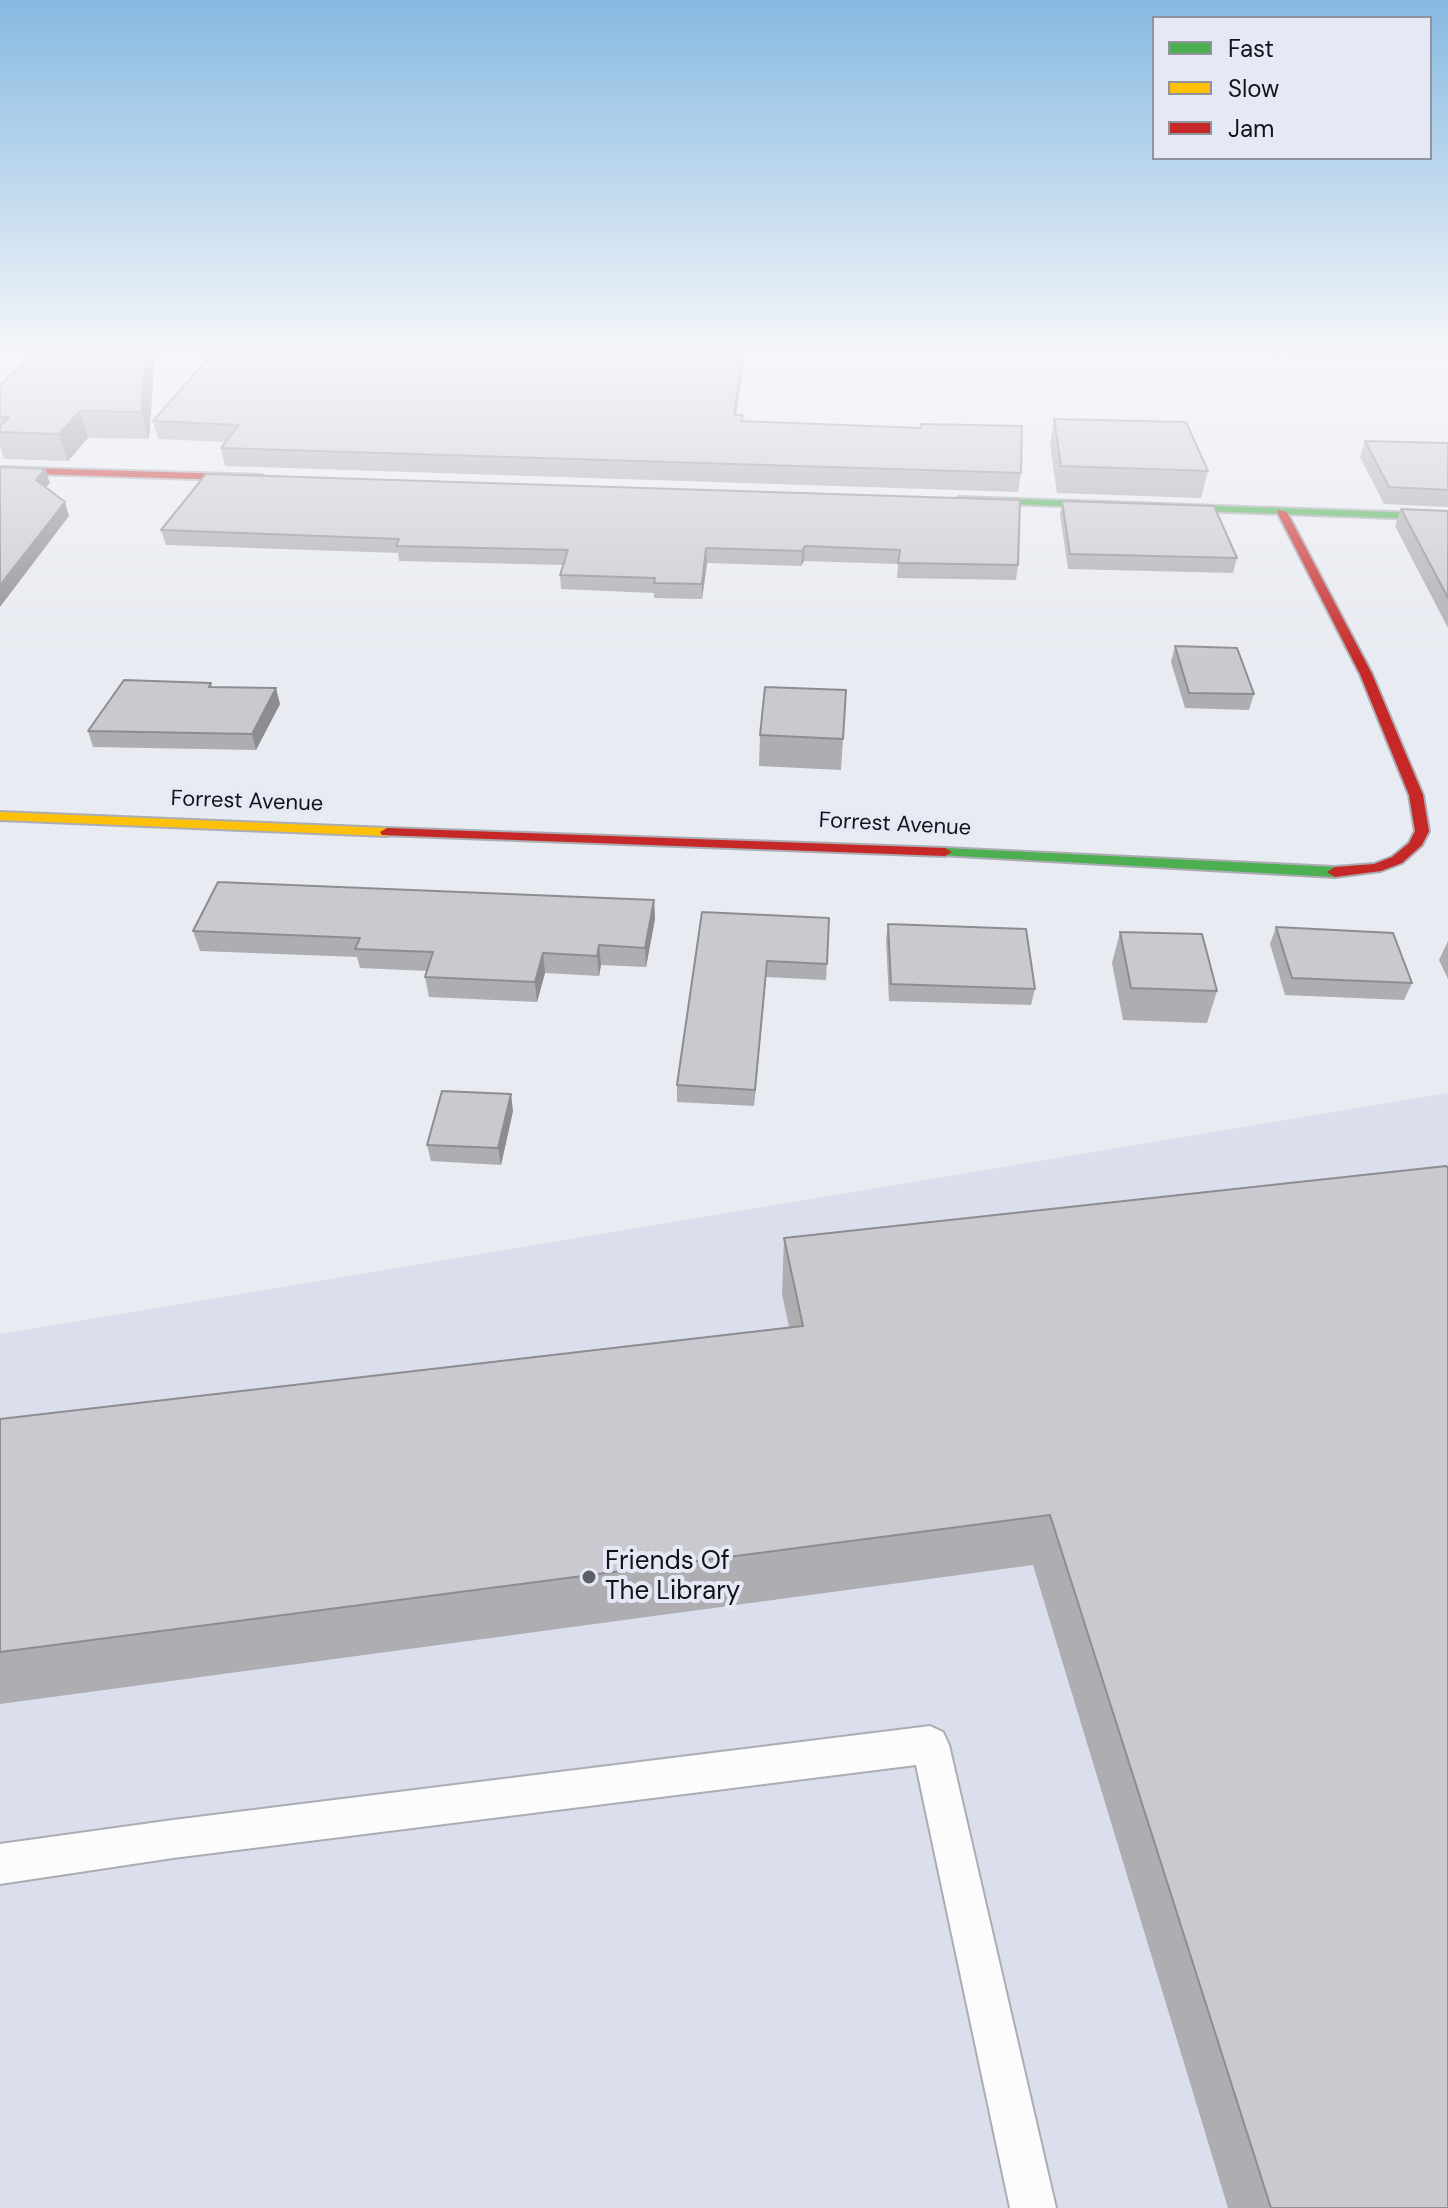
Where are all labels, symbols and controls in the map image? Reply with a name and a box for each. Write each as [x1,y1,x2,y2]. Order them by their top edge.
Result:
legend [1152,16,1432,160]
text: Fast [1228,33,1274,64]
text: Slow [1228,73,1279,104]
text: Jam [1228,113,1274,144]
street label: Forrest Avenue [170,786,324,818]
street label: Forrest Avenue [818,808,972,842]
place label: Friends Of The Library [605,1546,740,1608]
marker: Friends Of The Library [580,1568,598,1586]

